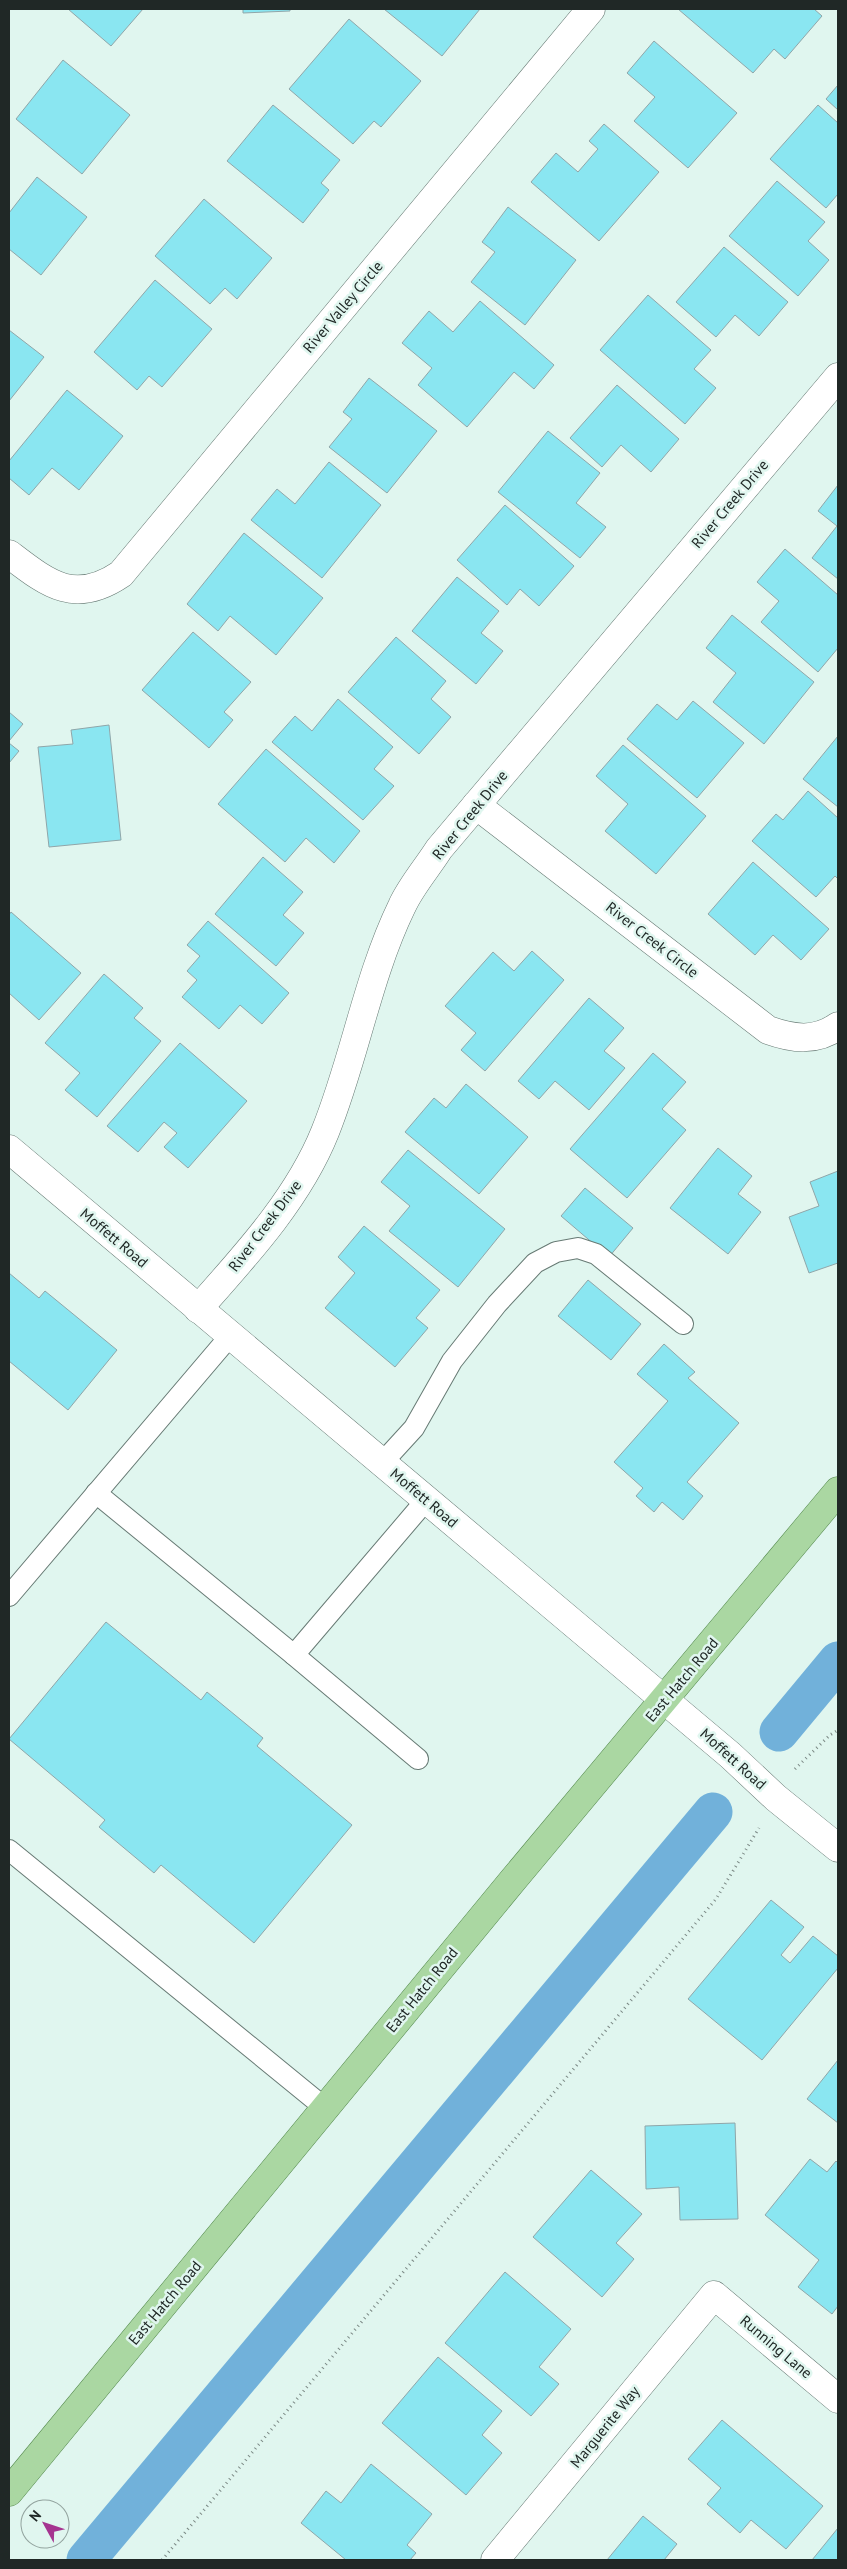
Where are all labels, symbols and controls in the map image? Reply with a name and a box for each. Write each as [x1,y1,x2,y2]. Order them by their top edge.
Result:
street label: River Valley Circle [299,257,387,357]
street label: River Creek Drive [687,456,772,552]
street label: River Creek Drive [428,766,511,863]
street label: River Creek Circle [602,898,702,982]
street label: River Creek Drive [224,1176,305,1275]
street label: Moffett Road [77,1204,152,1271]
street label: Moffett Road [387,1464,462,1531]
street label: East Hatch Road [641,1634,722,1726]
street label: Moffett Road [696,1724,770,1793]
street label: East Hatch Road [381,1943,462,2036]
street label: East Hatch Road [124,2257,205,2349]
street label: Running Lane [736,2311,816,2382]
street label: Marguerite Way [566,2382,643,2471]
north arrow [20,2499,70,2549]
text: N [25,2506,45,2525]

